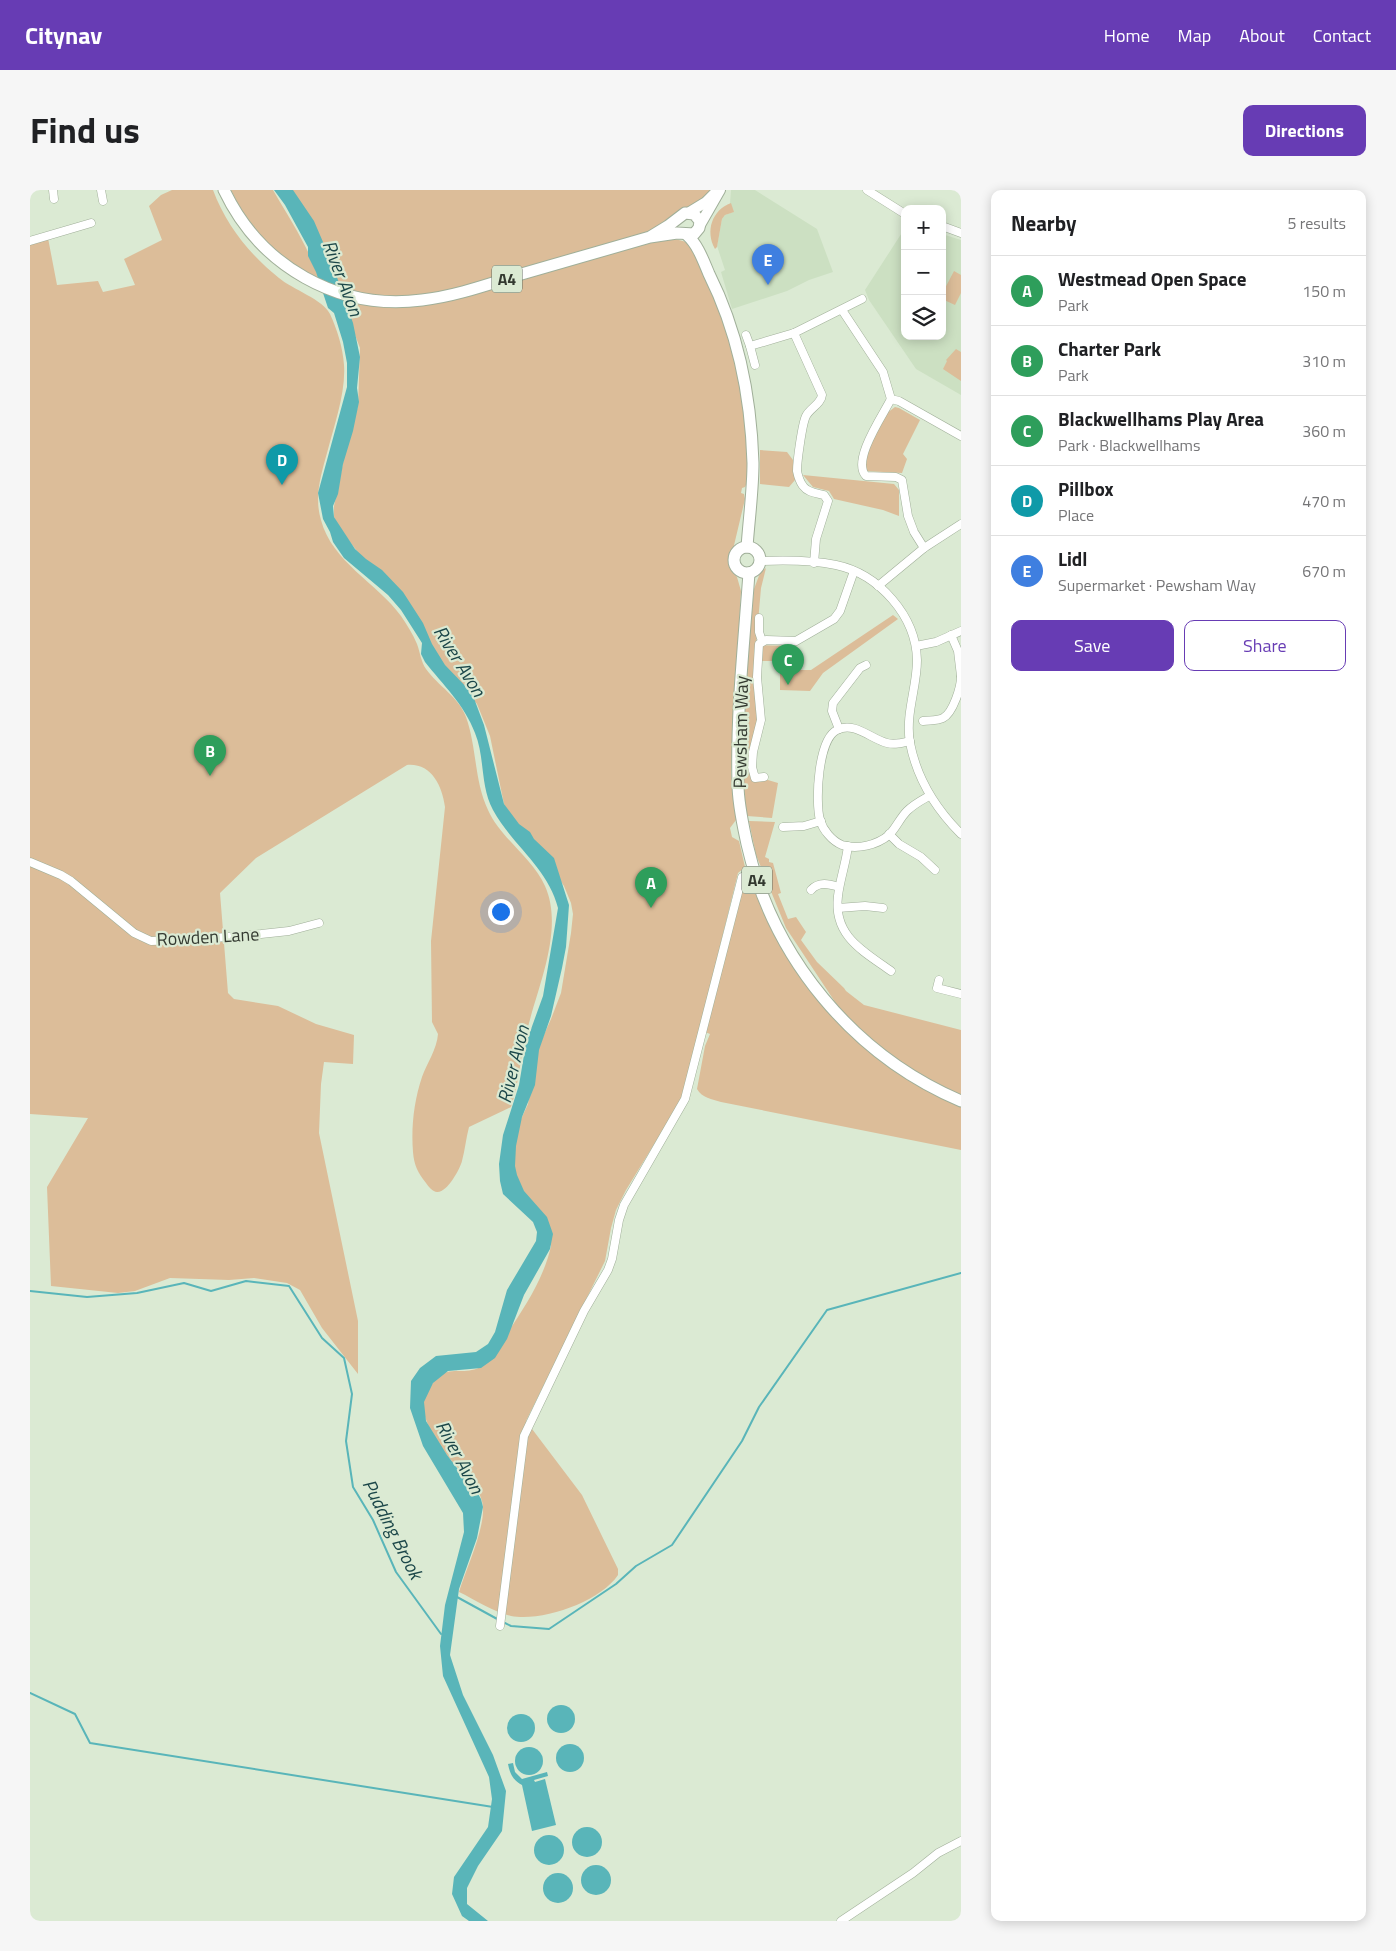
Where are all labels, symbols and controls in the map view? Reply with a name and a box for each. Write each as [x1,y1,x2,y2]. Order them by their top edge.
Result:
text: Citynav [25,17,102,53]
text: Home [1104,22,1150,49]
text: Map [1178,22,1211,49]
text: About [1239,22,1285,49]
text: Contact [1313,22,1371,49]
text: Find us [30,103,140,157]
button: Directions [1243,105,1366,156]
map controls [901,205,946,340]
button: + [901,205,946,250]
text: Nearby [1011,207,1076,239]
text: 5 results [1287,211,1346,235]
water label: River Avon [316,236,371,321]
pin: E [752,244,784,285]
button: − [901,250,946,295]
text: Westmead Open Space [1058,264,1246,293]
road number: A4 [492,266,522,292]
text: A [1022,279,1032,303]
text: 150 m [1302,279,1346,303]
text: Park [1058,293,1089,317]
button: layers [901,295,946,340]
text: Charter Park [1058,334,1161,363]
text: B [1022,349,1032,373]
text: 310 m [1302,349,1346,373]
text: Park [1058,363,1089,387]
text: Blackwellhams Play Area [1058,404,1264,433]
text: C [1023,419,1031,443]
text: 360 m [1302,419,1346,443]
text: Park · Blackwellhams [1058,433,1200,457]
pin: D [266,444,298,485]
text: Pillbox [1058,474,1114,503]
text: D [1022,489,1032,513]
text: 470 m [1302,489,1346,513]
text: Place [1058,503,1094,527]
text: Lidl [1058,544,1087,573]
text: E [1023,559,1031,583]
text: 670 m [1302,559,1346,583]
text: Supermarket · Pewsham Way [1058,573,1256,597]
water label: River Avon [427,619,494,703]
button: Save [1011,620,1174,671]
button: Share [1184,620,1346,671]
pin: C [772,644,804,685]
street label: Pewsham Way [726,675,755,789]
pin: B [194,735,226,776]
road number: A4 [742,866,772,894]
pin: A [635,867,667,908]
your location [488,899,514,925]
street label: Rowden Lane [156,920,260,953]
water label: River Avon [489,1021,536,1106]
water label: River Avon [429,1415,492,1499]
water label: Pudding Brook [356,1474,432,1586]

